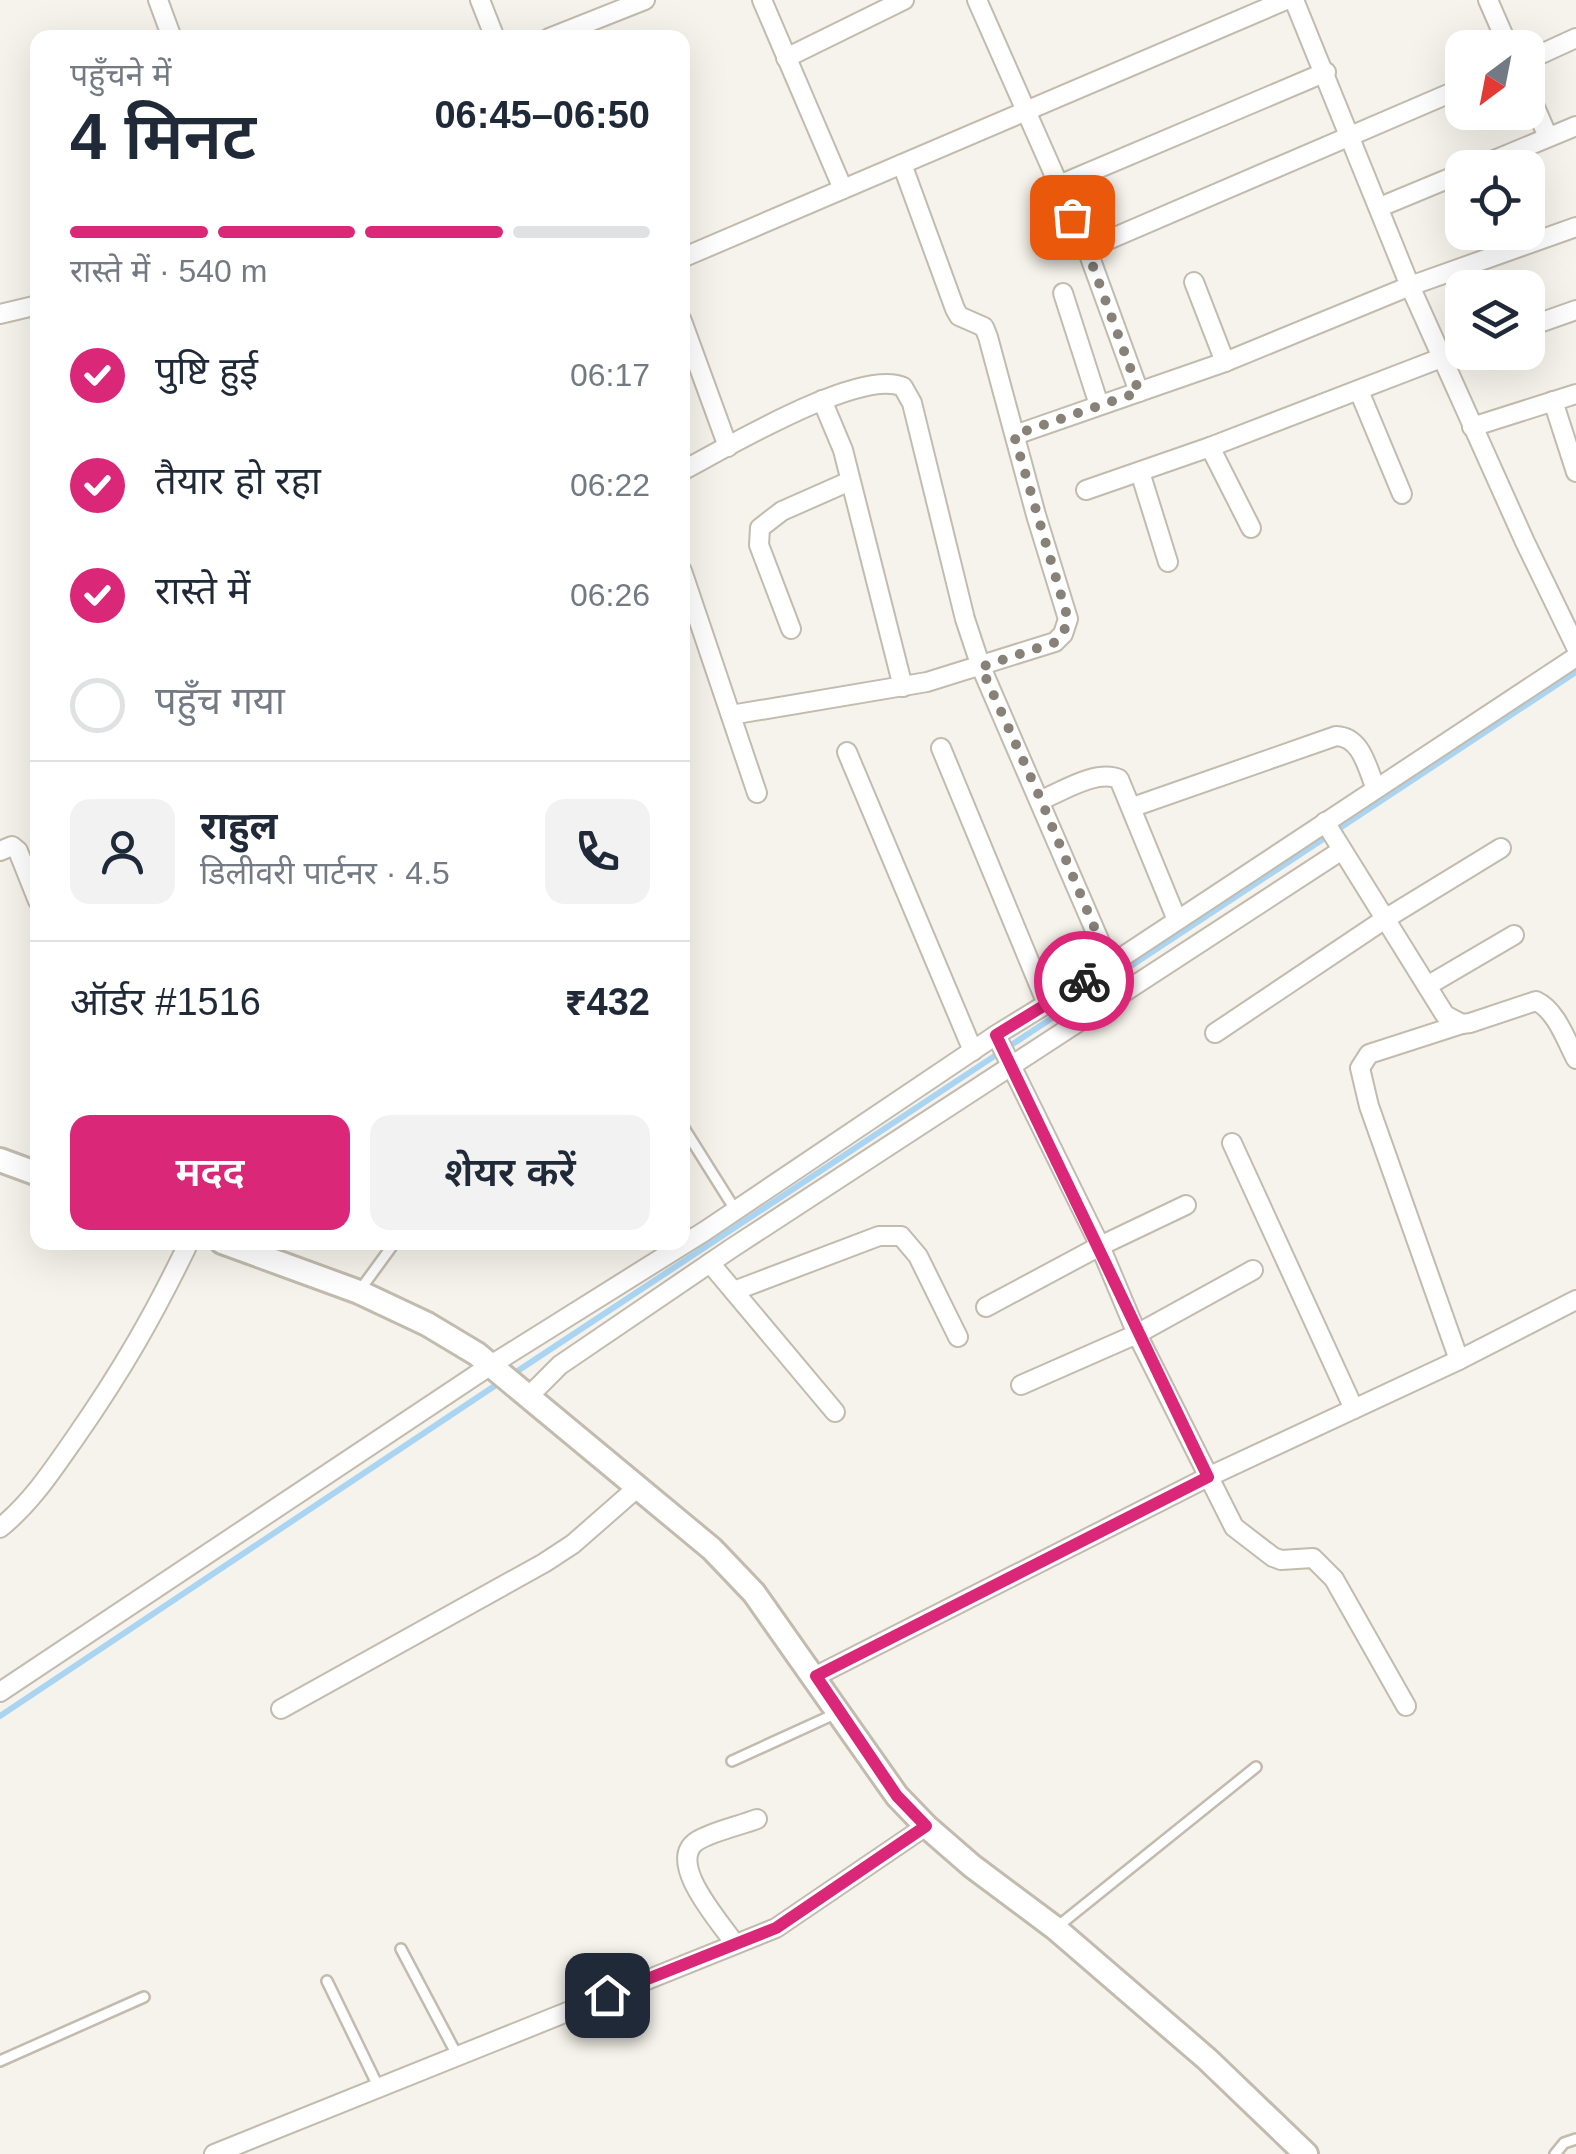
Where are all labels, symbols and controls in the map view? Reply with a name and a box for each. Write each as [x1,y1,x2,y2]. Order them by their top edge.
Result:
north arrow [1445,30,1545,130]
map controls [1445,30,1545,370]
text: पहुँचने में [70,57,171,93]
text: 06:45–06:50 [434,94,650,136]
text: 4 मिनट [70,100,256,173]
button: locate [1445,150,1545,250]
pin [1030,175,1115,260]
icon: bag [1045,190,1100,245]
text: रास्ते में · 540 m [70,253,267,289]
button: layers [1445,270,1545,370]
icon: check [70,348,125,403]
text: पुष्टि हुई [155,350,258,392]
text: 06:17 [570,357,650,393]
icon: check [70,458,125,513]
text: तैयार हो रहा [155,460,321,502]
text: 06:22 [570,467,650,503]
icon: check [70,568,125,623]
text: रास्ते में [155,570,250,612]
text: 06:26 [570,577,650,613]
text: पहुँच गया [155,680,285,722]
button: person [70,799,175,904]
button: phone [545,799,650,904]
text: राहुल [200,805,277,847]
text: डिलीवरी पार्टनर · 4.5 [200,855,450,891]
courier [1034,931,1134,1031]
icon: bike [1057,954,1112,1009]
text: ऑर्डर #1516 [70,981,261,1023]
text: ₹432 [565,981,650,1023]
button: मदद [70,1115,350,1230]
button: शेयर करें [370,1115,650,1230]
pin [565,1953,650,2038]
icon: home [580,1968,635,2023]

